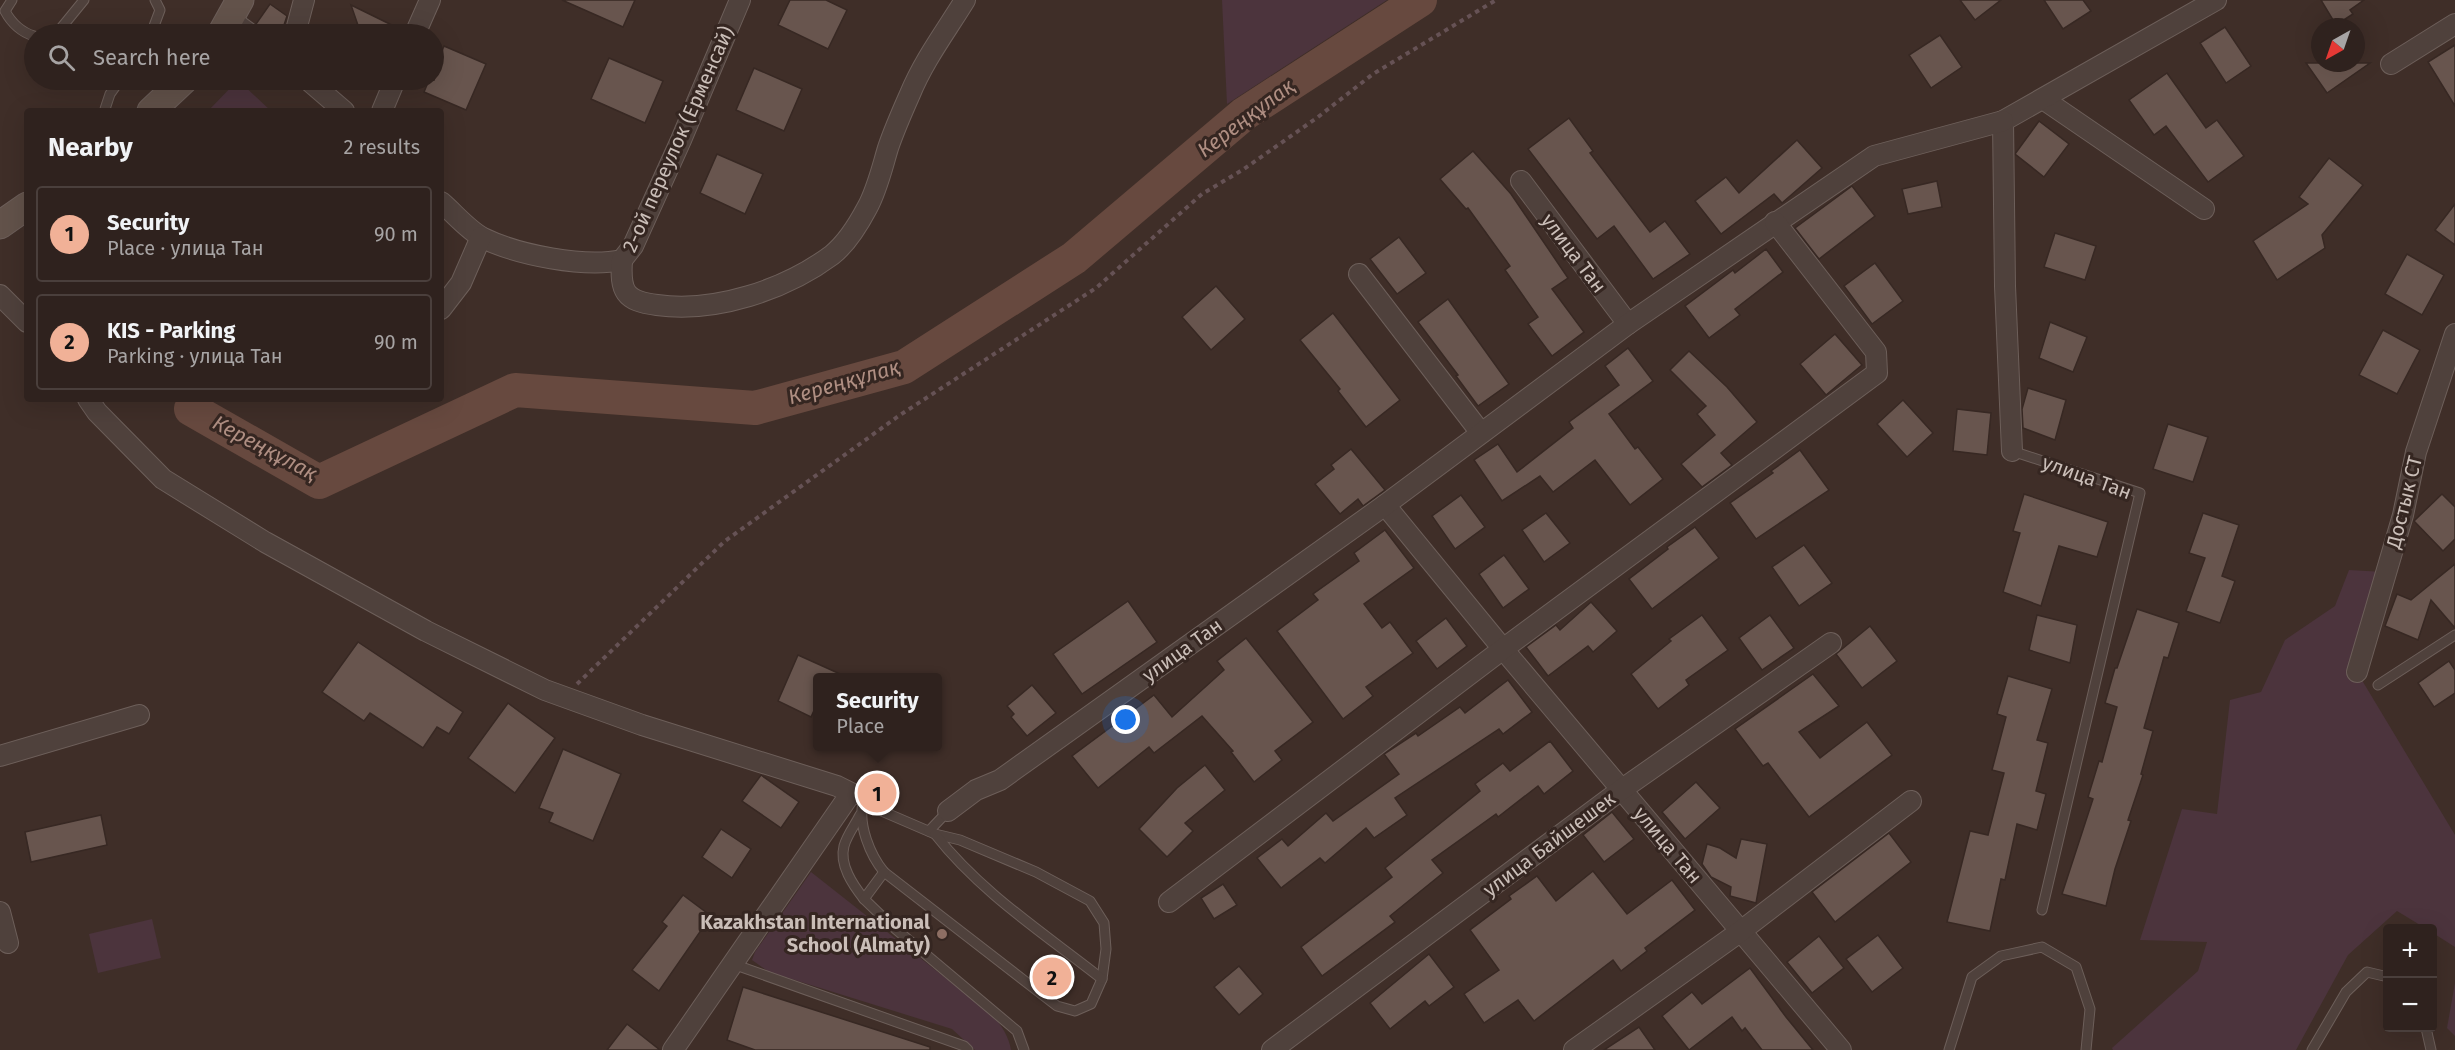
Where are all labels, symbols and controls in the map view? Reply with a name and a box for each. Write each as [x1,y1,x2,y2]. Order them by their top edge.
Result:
north arrow [2311,18,2365,72]
street label: 2-ой переулок (Ерменсай) [617,22,739,256]
search box [24,24,444,90]
icon: search [45,41,78,74]
text: Search here [93,44,211,71]
water label: Кереңқұлақ [1192,73,1300,163]
text: Nearby [48,132,133,163]
text: 2 results [343,135,420,159]
text: Security [107,209,189,236]
street label: улица Тан [1536,209,1612,297]
text: 1 [65,222,74,246]
text: 90 m [374,222,418,246]
text: Place · улица Тан [107,236,264,260]
text: KIS - Parking [107,317,235,344]
text: 2 [64,330,75,354]
text: 90 m [374,330,418,354]
text: Parking · улица Тан [107,344,283,368]
water label: Кереңқұлақ [785,354,903,410]
water label: Кереңқұлақ [208,409,322,487]
street label: улица Тан [2039,450,2135,504]
street label: Достык СТ [2381,453,2427,552]
street label: улица Тан [1137,613,1227,687]
popup [813,673,942,751]
text: Security [836,687,919,714]
your location [1111,705,1140,734]
text: Place [836,714,884,738]
pin: 1 [858,770,896,816]
street label: улица Байшешек [1478,786,1620,902]
street label: улица Тан [1629,802,1707,888]
place label: Kazakhstan International School (Almaty) [700,910,930,957]
map controls [2383,924,2437,1032]
button: + [2383,924,2437,978]
marker: Kazakhstan International School (Almaty) [935,927,949,941]
pin: 2 [1032,954,1072,1000]
button: − [2383,978,2437,1032]

